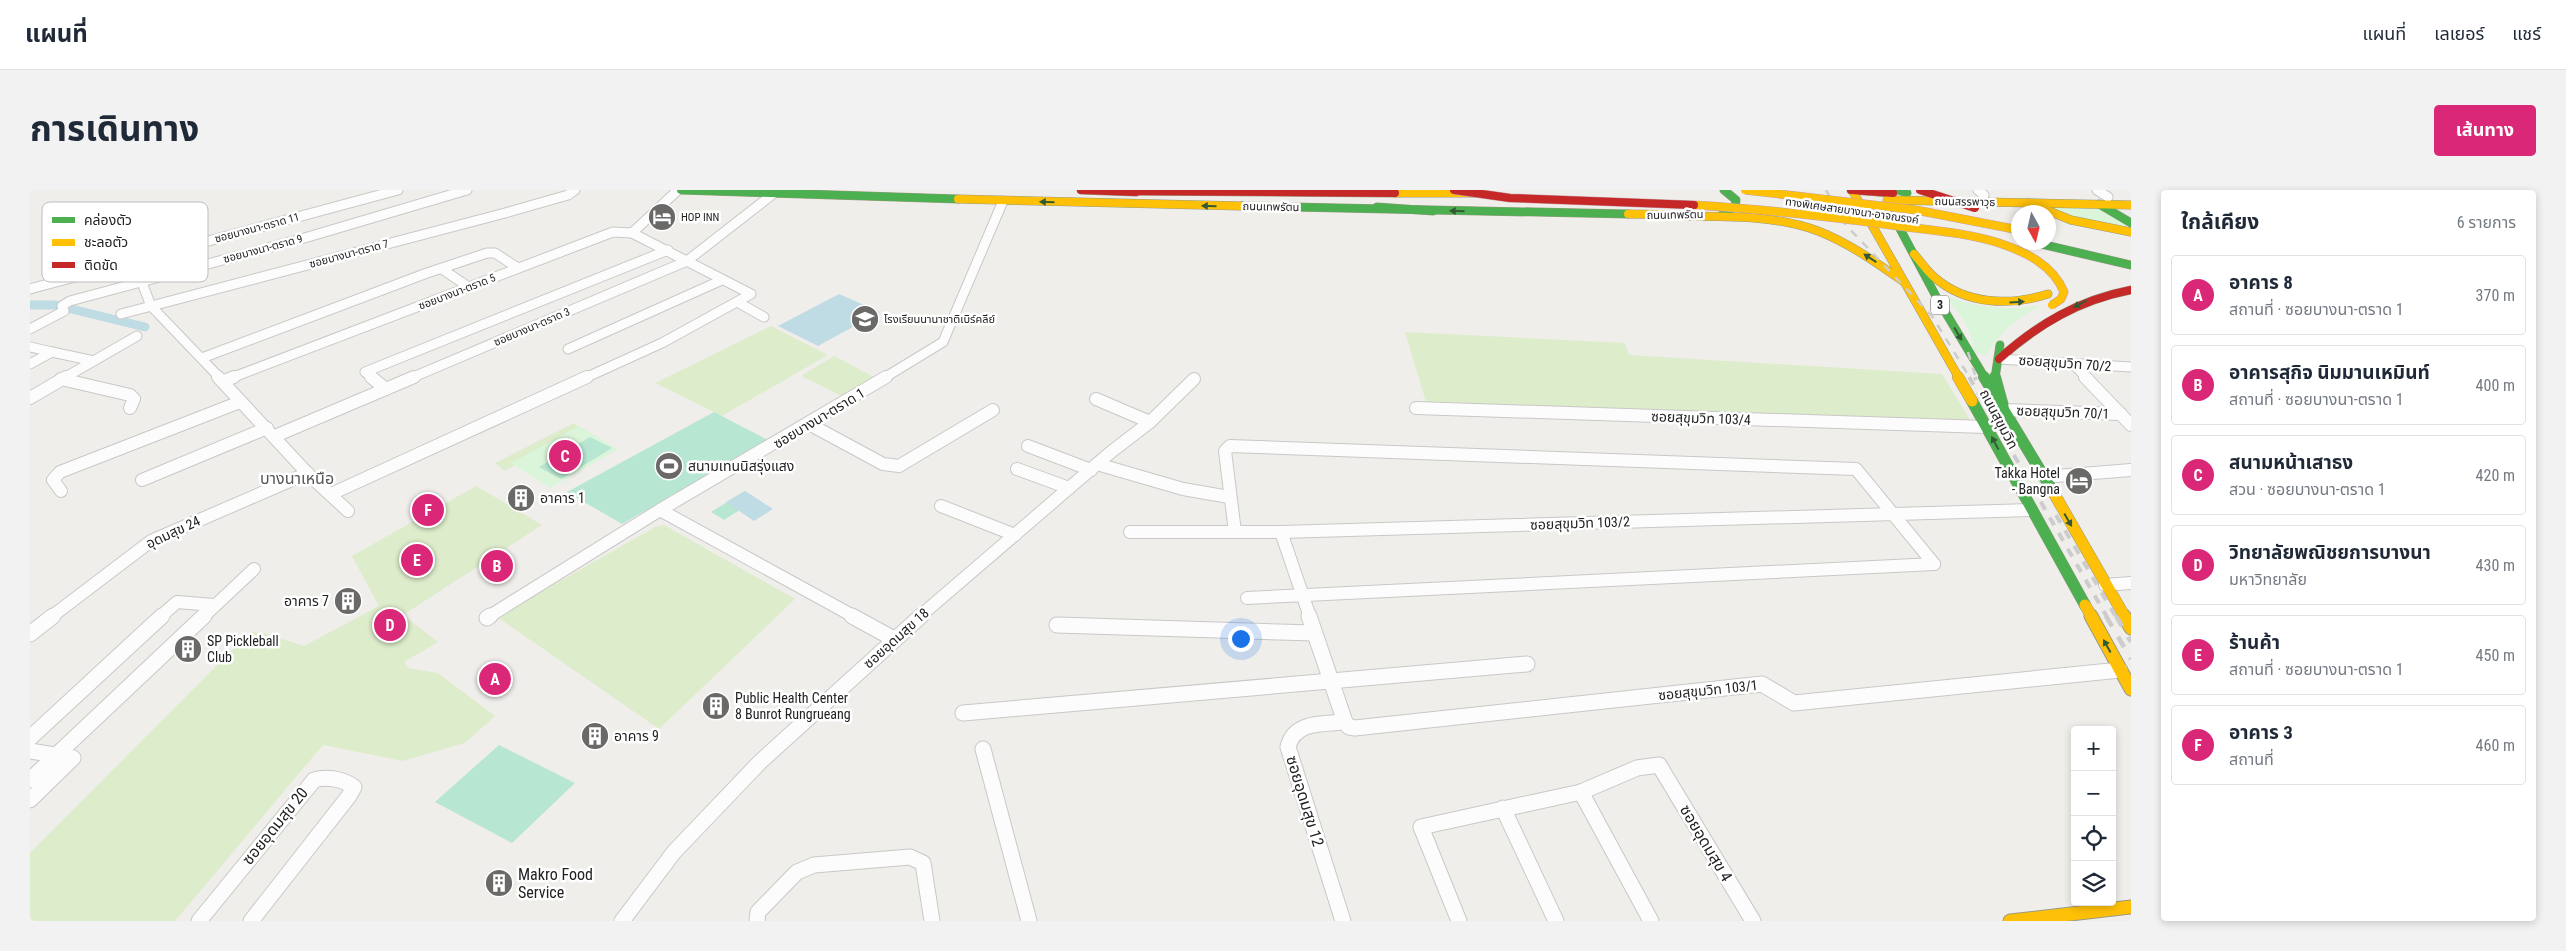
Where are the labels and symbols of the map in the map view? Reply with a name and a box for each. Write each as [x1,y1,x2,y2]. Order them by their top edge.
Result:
street label: ทางพิเศษสายบางนา-อาจณรงค์ [1784,195,1920,227]
street label: ถนนสรรพาวุธ [1935,195,1995,209]
one-way arrow [1038,198,1054,206]
street label: ถนนเทพรัตน [1242,200,1300,214]
legend [42,202,208,282]
hotel icon: HOP INN [647,202,677,232]
one-way arrow [1201,202,1217,210]
north arrow [2011,205,2056,250]
one-way arrow [1448,207,1464,215]
street label: ถนนเทพรัตน [1646,208,1704,222]
street label: ซอยบางนา-ตราด 11 [213,210,301,246]
place label: HOP INN [681,211,719,224]
text: คล่องตัว [84,212,132,228]
street label: ซอยบางนา-ตราด 9 [222,232,304,266]
text: ชะลอตัว [84,234,128,250]
street label: ซอยบางนา-ตราด 7 [308,237,390,271]
one-way arrow [1863,253,1876,263]
text: ติดขัด [84,257,118,273]
street label: ซอยบางนา-ตราด 5 [417,271,497,313]
road number: 3 [1931,296,1949,314]
one-way arrow [2009,297,2025,305]
one-way arrow [2073,300,2087,308]
school or university icon: โรงเรียนนานาชาติเบิร์คลีย์ [850,304,880,334]
street label: ซอยบางนา-ตราด 3 [492,305,572,349]
place label: โรงเรียนนานาชาติเบิร์คลีย์ [884,313,995,326]
one-way arrow [1953,328,1962,341]
street label: ซอยสุขุมวิท 70/2 [2018,352,2112,375]
street label: ซอยบางนา-ตราด 1 [770,384,868,452]
street label: ถนนสุขุมวิท [1976,386,2021,452]
street label: ซอยสุขุมวิท 70/1 [2016,402,2110,423]
street label: ซอยสุขุมวิท 103/4 [1651,408,1751,429]
one-way arrow [1991,436,1999,450]
pin: C [549,437,581,475]
sports icon: สนามเทนนิสรุ่งแสง [654,451,684,481]
place label: สนามเทนนิสรุ่งแสง [688,458,794,475]
place label: Takka Hotel - Bangna [1995,465,2060,497]
hotel icon: Takka Hotel - Bangna [2064,466,2094,496]
district label: บางนาเหนือ [260,469,334,488]
building icon: อาคาร 1 [506,483,536,513]
place label: อาคาร 1 [540,490,585,506]
pin: F [412,491,444,529]
street label: อุดมสุข 24 [143,512,203,552]
street label: ซอยสุขุมวิท 103/2 [1530,513,1630,534]
one-way arrow [2064,514,2073,527]
pin: E [401,541,433,579]
pin: B [481,547,513,585]
building icon: อาคาร 7 [333,586,363,616]
place label: อาคาร 7 [284,593,329,609]
street label: ซอยอุดมสุข 18 [860,605,933,672]
pin: D [374,606,406,644]
your location [1228,626,1254,652]
place label: SP Pickleball Club [207,633,279,665]
building icon: SP Pickleball Club [173,634,203,664]
one-way arrow [2103,640,2112,653]
pin: A [479,660,511,698]
street label: ซอยสุขุมวิท 103/1 [1657,677,1759,704]
place label: Public Health Center 8 Bunrot Rungrueang [735,690,851,722]
building icon: Public Health Center 8 Bunrot Rungrueang [701,691,731,721]
building icon: อาคาร 9 [580,721,610,751]
place label: อาคาร 9 [614,728,659,744]
street label: ซอยอุดมสุข 12 [1282,753,1328,849]
street label: ซอยอุดมสุข 20 [238,784,312,868]
street label: ซอยอุดมสุข 4 [1676,801,1736,885]
place label: Makro Food Service [518,865,593,902]
building icon: Makro Food Service [484,868,514,898]

